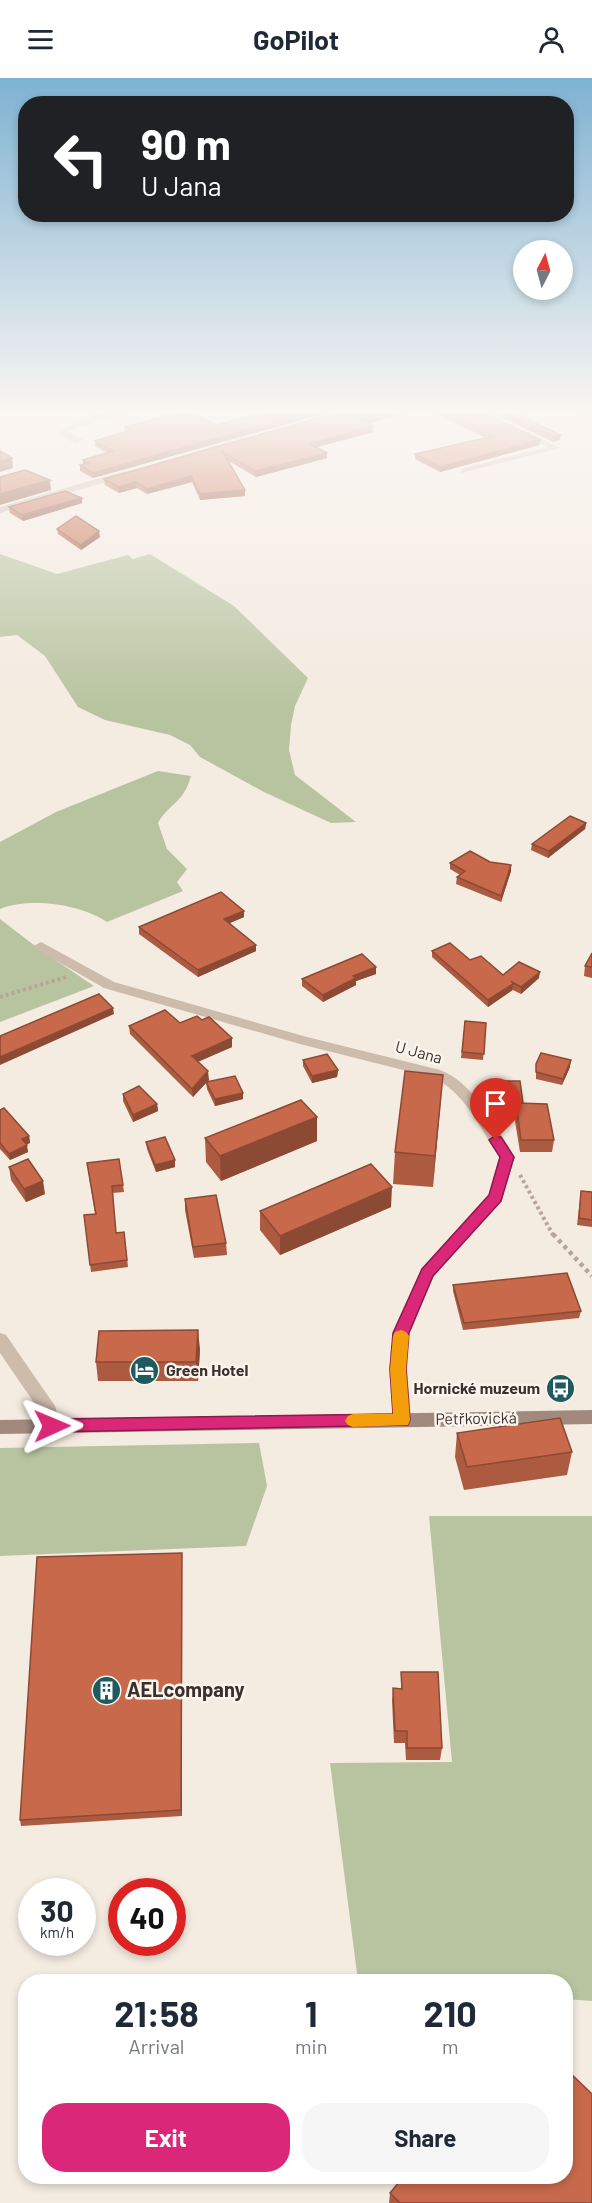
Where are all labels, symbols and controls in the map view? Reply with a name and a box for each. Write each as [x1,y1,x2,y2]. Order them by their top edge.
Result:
icon: menu [24,23,57,56]
text: GoPilot [253,23,339,55]
icon: person [535,23,568,56]
text: 90 m [141,118,231,168]
icon: left [42,120,120,198]
text: U Jana [141,169,222,201]
north arrow [513,240,573,300]
map controls [513,240,573,300]
street label: U Jana [394,1036,445,1067]
pin [470,1078,521,1140]
icon: arrive [479,1087,512,1120]
hotel icon: Green Hotel [129,1354,161,1386]
place label: Green Hotel [166,1360,249,1379]
bus stop icon: Hornické muzeum [545,1372,577,1404]
place label: Hornické muzeum [414,1378,540,1397]
position arrow [20,1394,84,1458]
street label: Petřkovická [435,1407,517,1428]
building icon: AELcompany [90,1674,122,1706]
place label: AELcompany [127,1677,245,1701]
speed limit sign: 40 [108,1878,186,1956]
text: 30 [40,1892,74,1928]
text: km/h [40,1923,74,1941]
text: 21:58 [114,1991,199,2034]
text: 1 [305,1991,318,2034]
text: 210 [424,1991,477,2034]
text: Arrival [129,2034,184,2058]
text: min [295,2034,327,2058]
text: m [442,2034,458,2058]
button: Exit [42,2103,290,2172]
button: Share [302,2103,549,2172]

